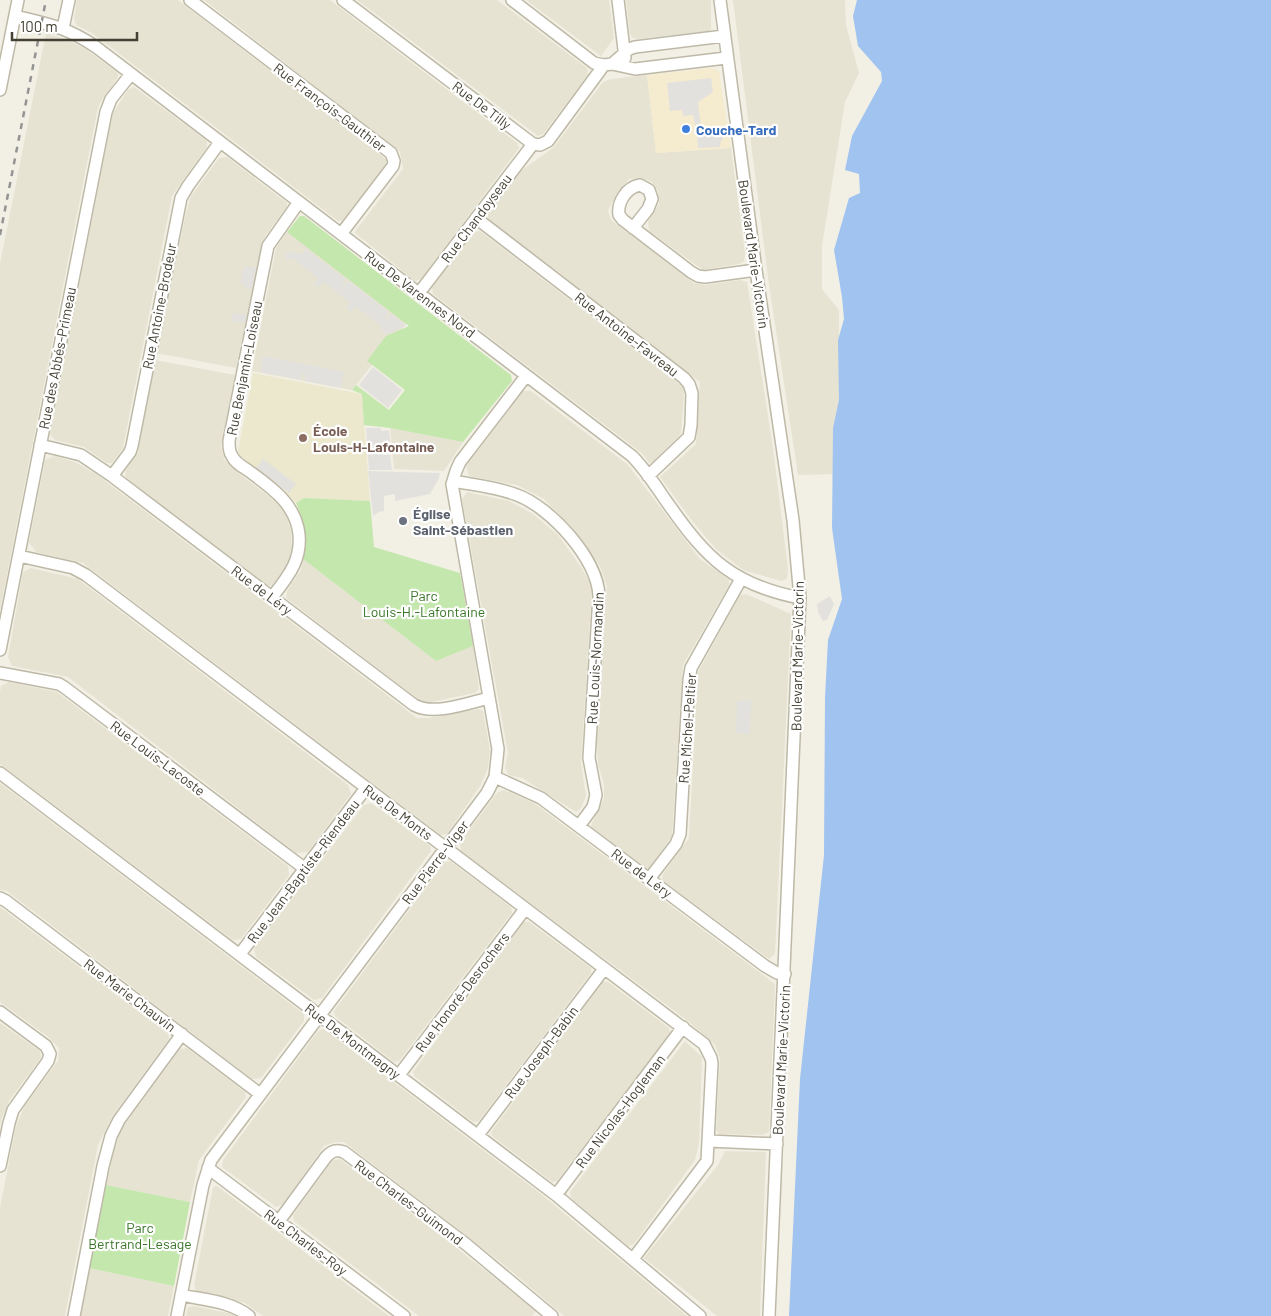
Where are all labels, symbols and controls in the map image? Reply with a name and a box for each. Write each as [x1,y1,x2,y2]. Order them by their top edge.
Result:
scale bar [12,10,138,42]
text: 100 m [20,17,58,35]
street label: Rue François-Gauthier [270,59,390,155]
street label: Rue De Tilly [449,77,515,133]
place label: Couche-Tard [696,121,776,138]
marker: Couche-Tard [680,123,692,135]
street label: Rue Chandoyseau [437,170,515,266]
street label: Boulevard Marie-Victorin [735,178,773,330]
street label: Rue Antoine-Brodeur [138,242,180,370]
street label: Rue De Varennes Nord [361,247,479,341]
street label: Rue des Abbés-Primeau [35,285,79,431]
street label: Rue Antoine-Favreau [572,288,682,380]
street label: Rue Benjamin-Loiseau [223,299,265,437]
place label: École Louis-H-Lafontaine [313,422,435,455]
marker: École Louis-H-Lafontaine [297,432,309,444]
place label: Église Saint-Sébastien [413,505,513,538]
marker: Église Saint-Sébastien [397,515,409,527]
street label: Rue de Léry [228,562,296,619]
street label: Boulevard Marie-Victorin [787,581,807,731]
park label: Parc Louis-H.-Lafontaine [363,587,485,620]
street label: Rue Louis-Normandin [583,591,607,725]
street label: Rue Michel-Peltier [675,672,699,784]
street label: Rue Louis-Lacoste [107,717,209,799]
street label: Rue De Monts [360,780,436,844]
street label: Rue Jean-Baptiste-Riendeau [243,796,363,946]
street label: Rue Pierre-Viger [398,817,472,907]
street label: Rue de Léry [608,845,676,902]
street label: Rue Honoré-Desrochers [411,929,513,1055]
street label: Rue Marie Chauvin [81,955,179,1035]
street label: Boulevard Marie-Victorin [769,985,793,1135]
street label: Rue De Montmagny [302,999,405,1083]
street label: Rue Joseph-Babin [501,1002,581,1102]
street label: Rue Nicolas-Hogleman [572,1051,668,1171]
street label: Rue Charles-Guimond [351,1156,467,1248]
street label: Rue Charles-Roy [261,1205,351,1279]
park label: Parc Bertrand-Lesage [88,1219,192,1252]

